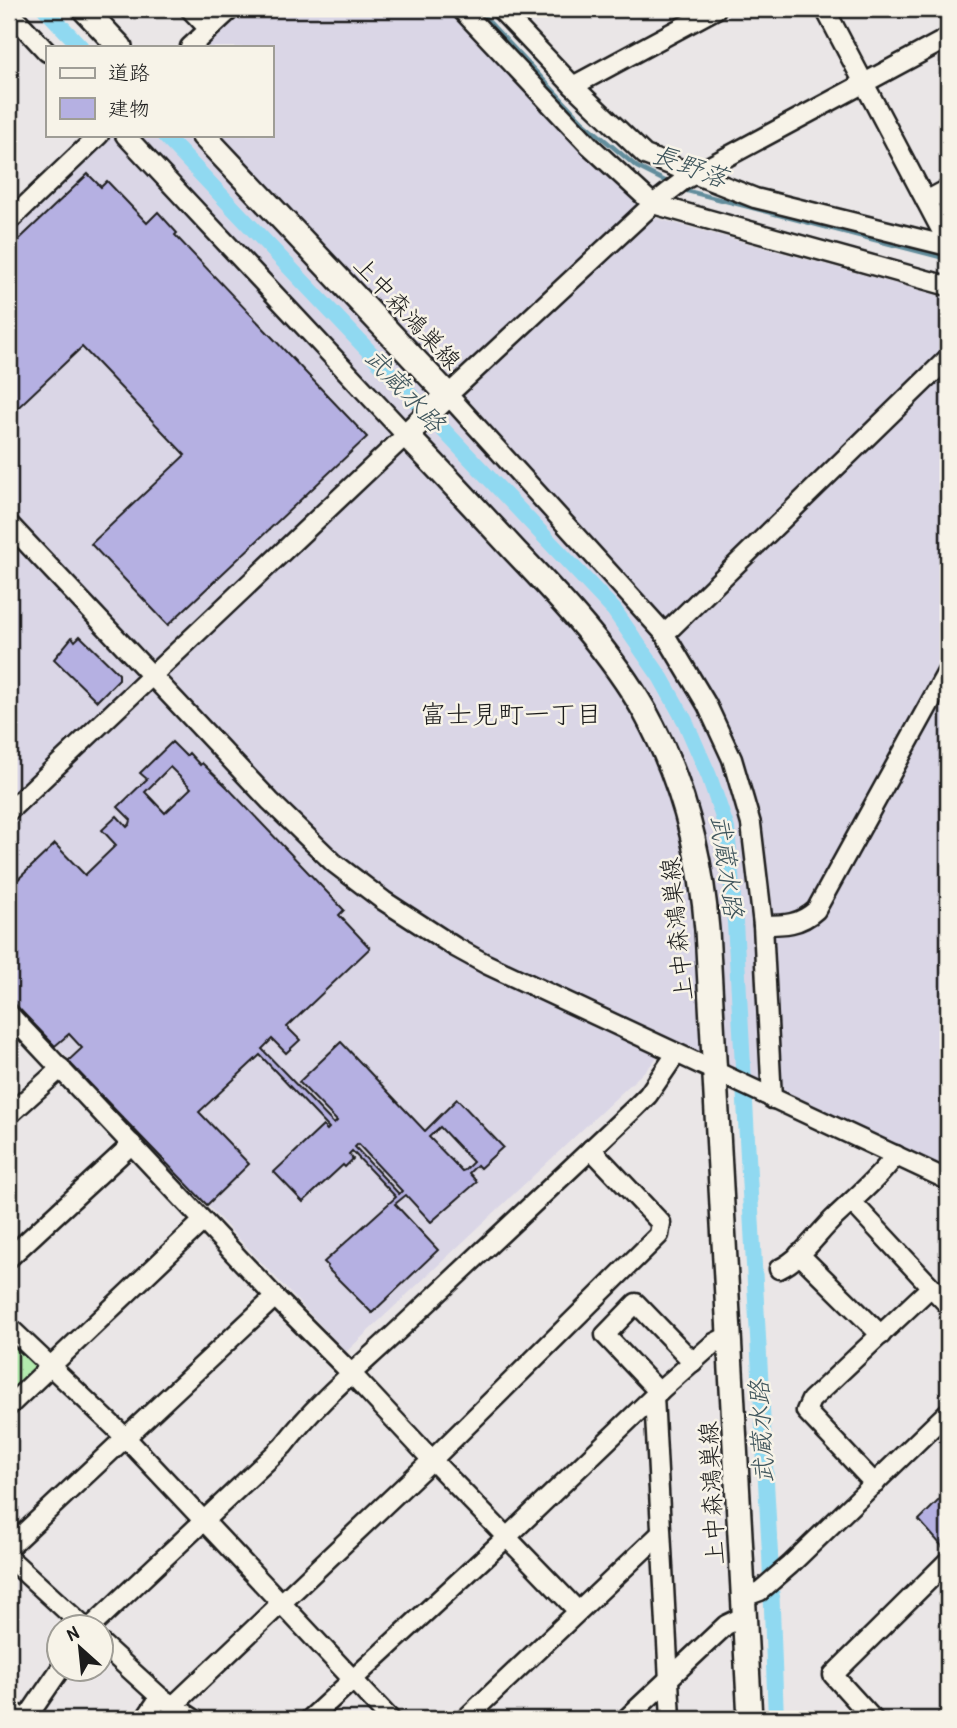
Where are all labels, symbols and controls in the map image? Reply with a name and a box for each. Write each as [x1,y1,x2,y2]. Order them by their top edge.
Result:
legend [46,46,273,136]
text: 道路 [108,58,150,87]
text: 建物 [108,94,150,123]
water label: 長野落 [648,136,735,196]
street label: 上中森鴻巣線 [347,249,469,376]
water label: 武蔵水路 [357,340,455,441]
district label: 富士見町一丁目 [420,696,602,731]
water label: 武蔵水路 [703,812,752,922]
street label: 上中森鴻巣線 [653,856,699,1002]
water label: 武蔵水路 [740,1377,781,1485]
street label: 上中森鴻巣線 [691,1420,731,1566]
north arrow [46,1612,116,1682]
text: N [62,1619,83,1647]

